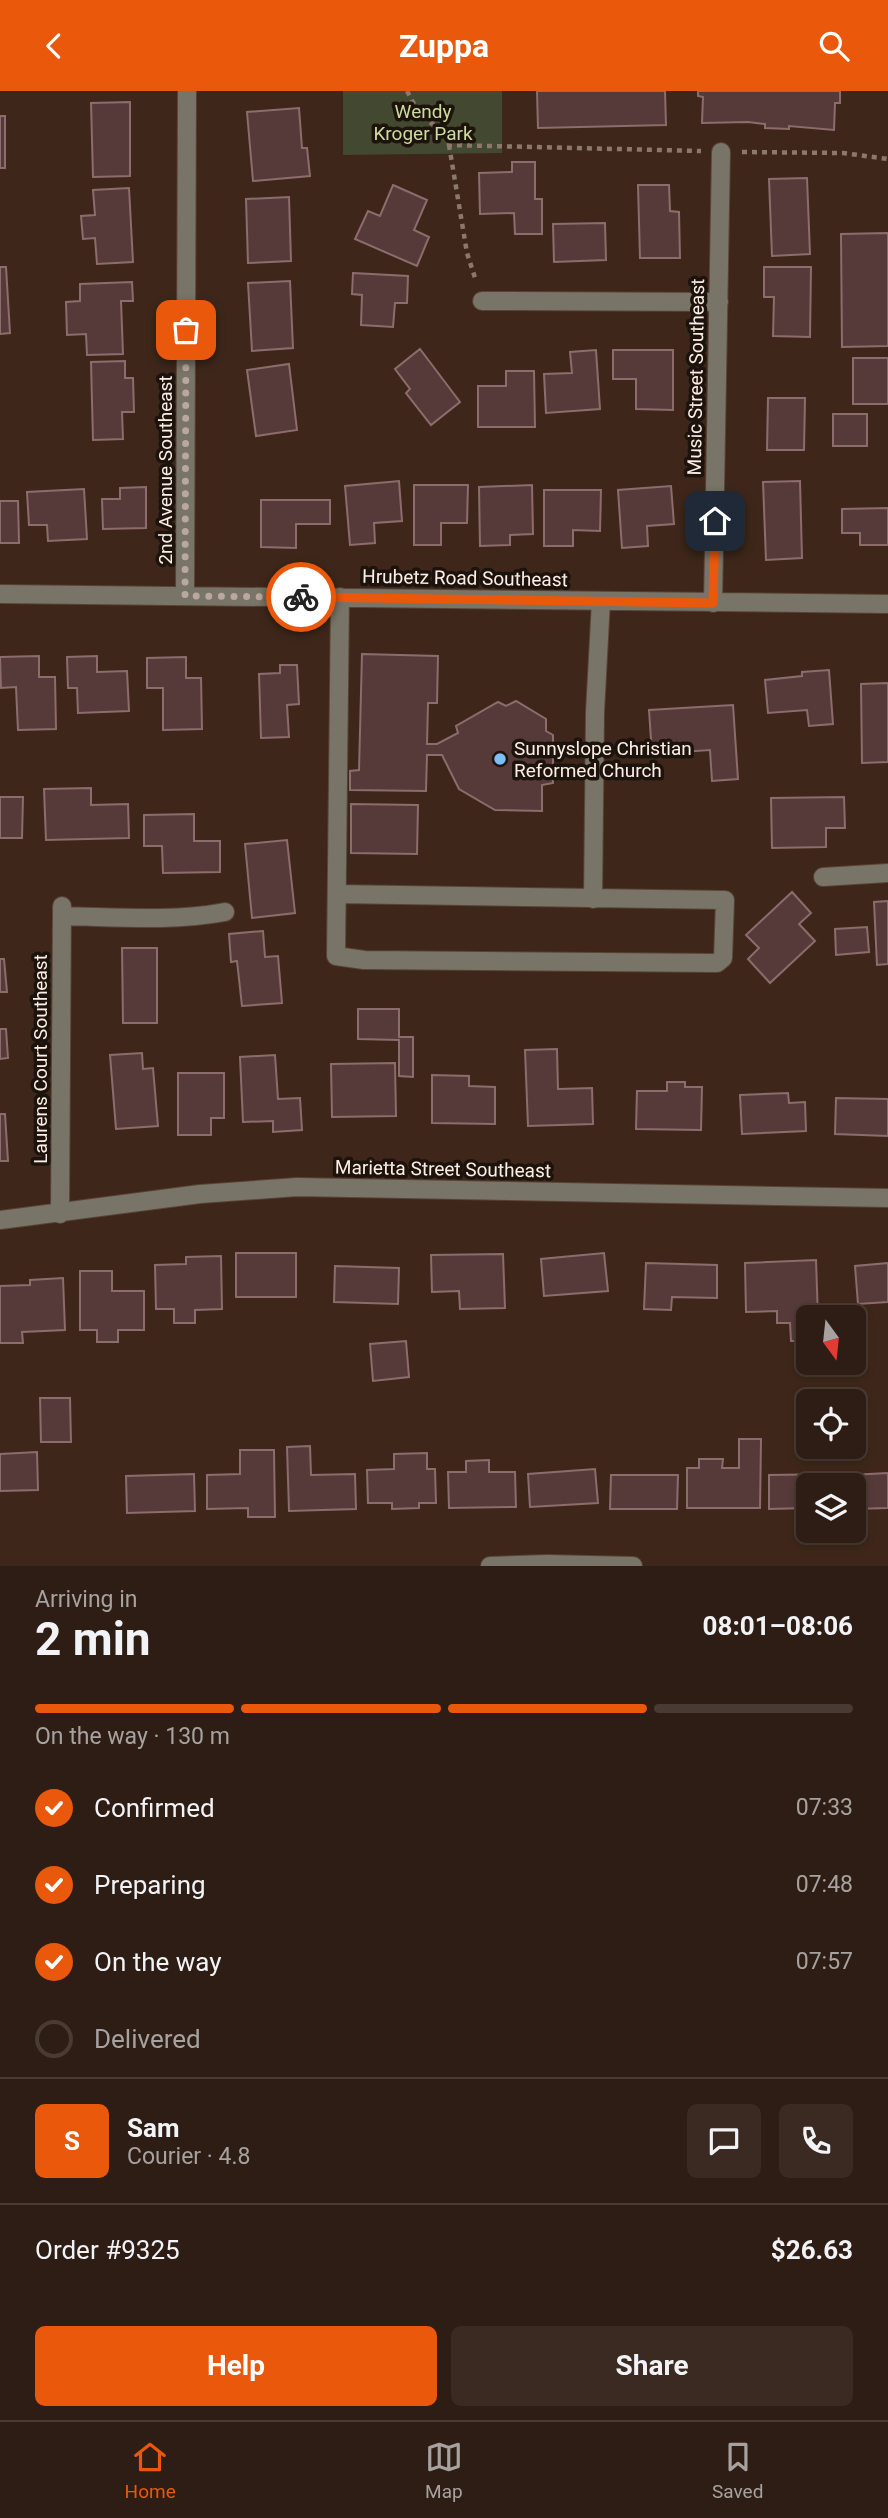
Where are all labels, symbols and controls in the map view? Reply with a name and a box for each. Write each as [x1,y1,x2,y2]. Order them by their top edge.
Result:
icon: back [35,27,73,65]
text: Zuppa [399,27,489,65]
icon: search [815,27,853,65]
park label: Wendy Kroger Park [373,100,473,145]
street label: Music Street Southeast [683,278,709,476]
pin [156,300,216,360]
icon: bag [167,311,205,349]
street label: 2nd Avenue Southeast [154,375,177,565]
pin [685,491,745,551]
icon: home [696,502,734,540]
courier [266,562,336,632]
street label: Hrubetz Road Southeast [362,565,568,591]
icon: bike [282,578,320,616]
place label: Sunnyslope Christian Reformed Church [514,737,692,782]
marker: Sunnyslope Christian Reformed Church [492,751,508,767]
street label: Laurens Court Southeast [29,954,52,1164]
street label: Marietta Street Southeast [335,1156,551,1182]
north arrow [796,1305,866,1375]
map controls [796,1305,866,1543]
button: locate [796,1389,866,1459]
button: layers [796,1473,866,1543]
text: Arriving in [35,1586,138,1613]
text: 08:01–08:06 [703,1611,853,1641]
text: 2 min [35,1612,151,1666]
text: On the way · 130 m [35,1723,230,1750]
icon: check [35,1789,73,1827]
text: Confirmed [94,1793,215,1823]
text: 07:33 [796,1794,853,1821]
icon: check [35,1866,73,1904]
text: Preparing [94,1870,206,1900]
text: 07:48 [796,1871,853,1898]
icon: check [35,1943,73,1981]
text: On the way [94,1947,222,1977]
text: 07:57 [796,1948,853,1975]
text: Delivered [94,2024,201,2054]
button: chat [687,2104,761,2178]
button: phone [779,2104,853,2178]
text: Sam [127,2113,179,2143]
text: S [64,2126,80,2156]
text: Courier · 4.8 [127,2143,250,2170]
text: Order #9325 [35,2235,180,2265]
text: $26.63 [771,2235,853,2265]
button: Help [35,2326,437,2406]
button: Share [451,2326,853,2406]
tab: Home [125,2438,176,2503]
tab: Map [425,2438,463,2503]
tab: Saved [712,2438,763,2503]

